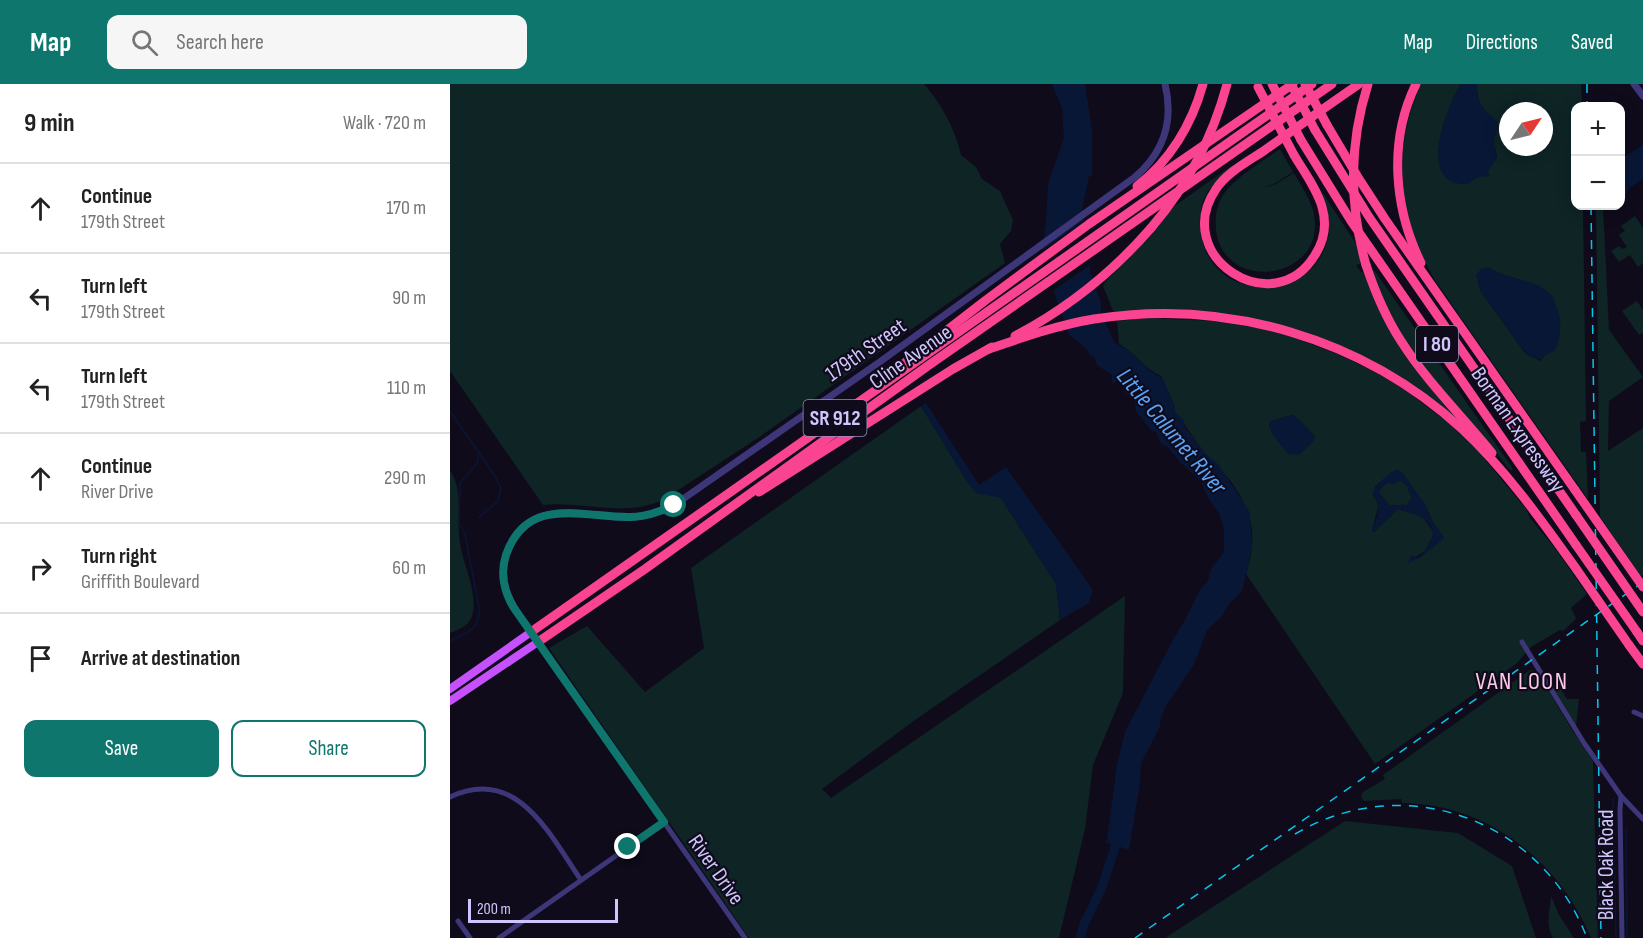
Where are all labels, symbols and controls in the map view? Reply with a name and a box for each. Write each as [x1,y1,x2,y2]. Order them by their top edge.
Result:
search box [107,15,527,69]
text: Map [30,26,71,59]
icon: search [128,26,161,59]
text: Search here [176,29,264,56]
text: Map [1403,30,1433,55]
text: Directions [1466,30,1538,55]
text: Saved [1571,30,1613,55]
north arrow [1499,102,1553,156]
map controls [1571,102,1625,210]
button: + [1571,102,1625,156]
text: 9 min [24,108,74,139]
text: Walk · 720 m [343,111,426,135]
button: − [1571,156,1625,210]
text: Continue [81,183,152,210]
icon: ahead [24,192,57,225]
text: 170 m [386,196,426,220]
text: 179th Street [81,210,165,234]
text: Turn left [81,273,147,300]
icon: left [24,282,57,315]
text: 90 m [392,286,426,310]
text: 179th Street [81,300,165,324]
street label: 179th Street [820,313,912,388]
street label: Cline Avenue [864,319,957,395]
road number: I 80 [1416,326,1458,362]
water label: Little Calumet River [1111,362,1234,501]
street label: Borman Expressway [1465,362,1571,498]
text: Turn left [81,363,147,390]
icon: left [24,372,57,405]
text: 110 m [387,376,426,400]
text: 179th Street [81,390,165,414]
road number: SR 912 [804,400,866,436]
text: Continue [81,453,152,480]
icon: ahead [24,462,57,495]
text: 290 m [384,466,426,490]
text: River Drive [81,480,153,504]
route start [660,491,686,517]
text: Turn right [81,543,157,570]
icon: right [24,552,57,585]
text: 60 m [392,556,426,580]
text: Griffith Boulevard [81,570,200,594]
icon: arrive [24,642,57,675]
text: Arrive at destination [81,645,240,672]
district label: VAN LOON [1476,667,1568,696]
button: Save [24,720,219,777]
button: Share [231,720,426,777]
street label: Black Oak Road [1593,810,1620,920]
street label: River Drive [682,829,750,910]
route end [614,833,640,859]
scale bar [468,896,618,924]
text: 200 m [477,900,511,919]

